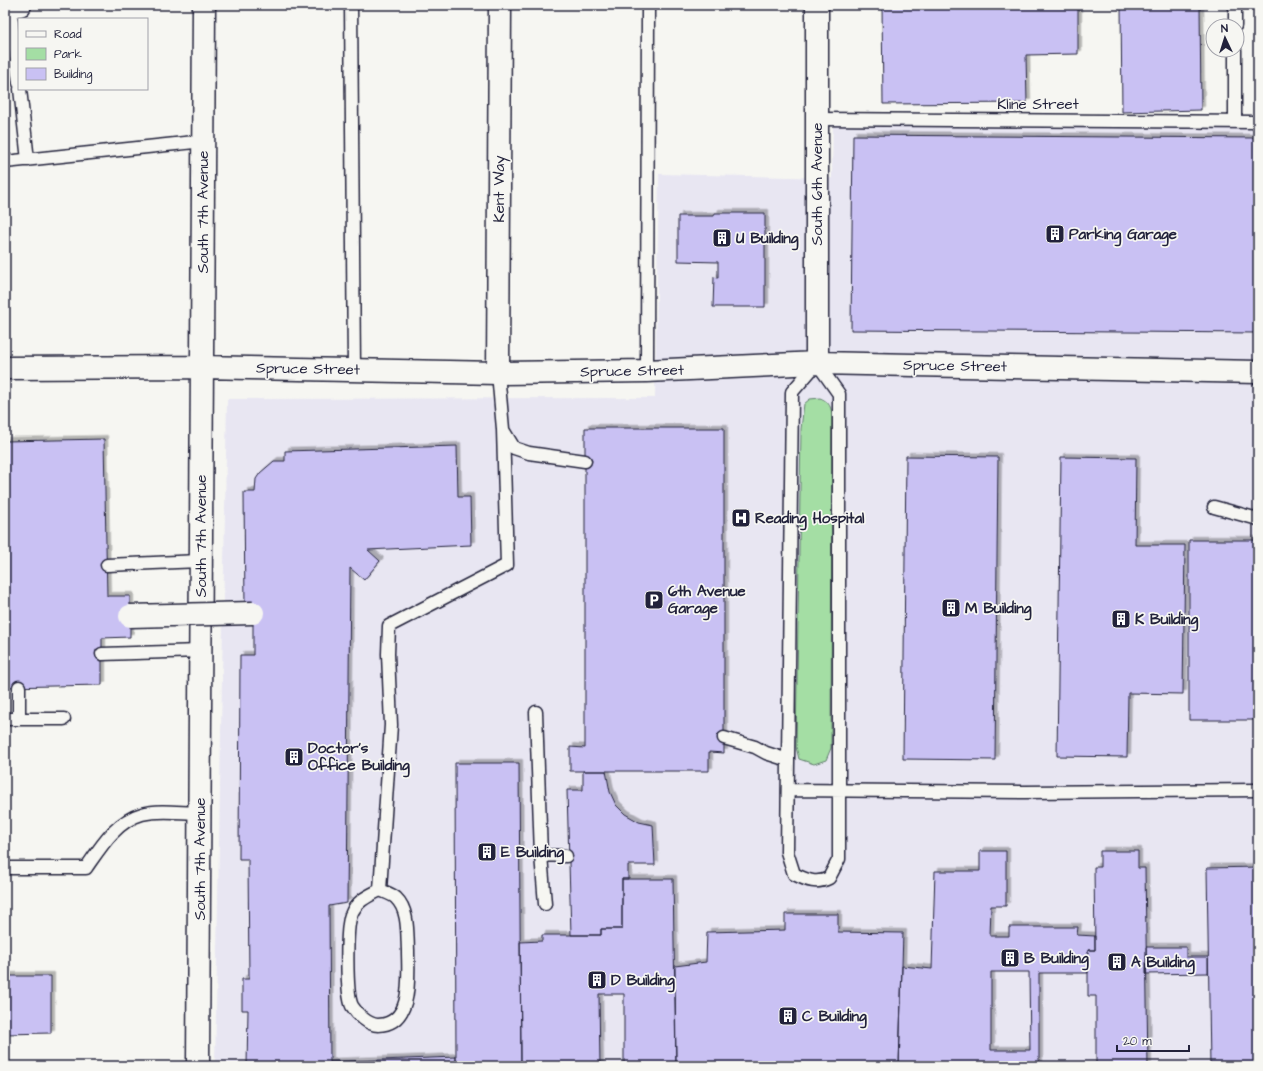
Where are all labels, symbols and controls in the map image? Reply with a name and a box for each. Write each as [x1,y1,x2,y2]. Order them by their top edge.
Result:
legend [18,18,148,90]
north arrow [1205,18,1245,58]
text: N [1220,21,1228,36]
text: Road [54,26,82,43]
text: Park [54,46,82,63]
text: Building [54,66,92,84]
street label: Kline Street [997,94,1079,115]
street label: South 6th Avenue [807,123,828,245]
street label: South 7th Avenue [193,151,214,273]
street label: Kent Way [489,156,511,222]
building icon: Parking Garage [1044,223,1066,245]
place label: Parking Garage [1069,224,1177,247]
building icon: U Building [711,227,733,249]
place label: U Building [736,228,799,251]
street label: Spruce Street [903,355,1007,377]
street label: Spruce Street [256,358,360,380]
street label: Spruce Street [580,360,684,382]
street label: South 7th Avenue [191,475,212,597]
hospital icon: Reading Hospital [730,507,752,529]
place label: Reading Hospital [755,508,865,531]
place label: 6th Avenue Garage [668,581,746,621]
parking icon: 6th Avenue Garage [643,589,665,611]
building icon: M Building [940,597,962,619]
place label: M Building [965,598,1032,621]
building icon: K Building [1110,608,1132,630]
place label: K Building [1135,609,1198,632]
place label: Doctor's Office Building [308,738,410,778]
building icon: Doctor's Office Building [283,746,305,768]
street label: South 7th Avenue [190,798,211,920]
building icon: E Building [476,841,498,863]
place label: E Building [501,842,564,865]
building icon: B Building [999,947,1021,969]
place label: B Building [1024,948,1089,971]
building icon: A Building [1106,951,1128,973]
place label: A Building [1131,952,1195,975]
building icon: D Building [586,969,608,991]
place label: D Building [611,970,675,993]
building icon: C Building [777,1005,799,1027]
place label: C Building [802,1006,867,1029]
scale bar [1117,1027,1189,1053]
text: 20 m [1123,1033,1152,1050]

